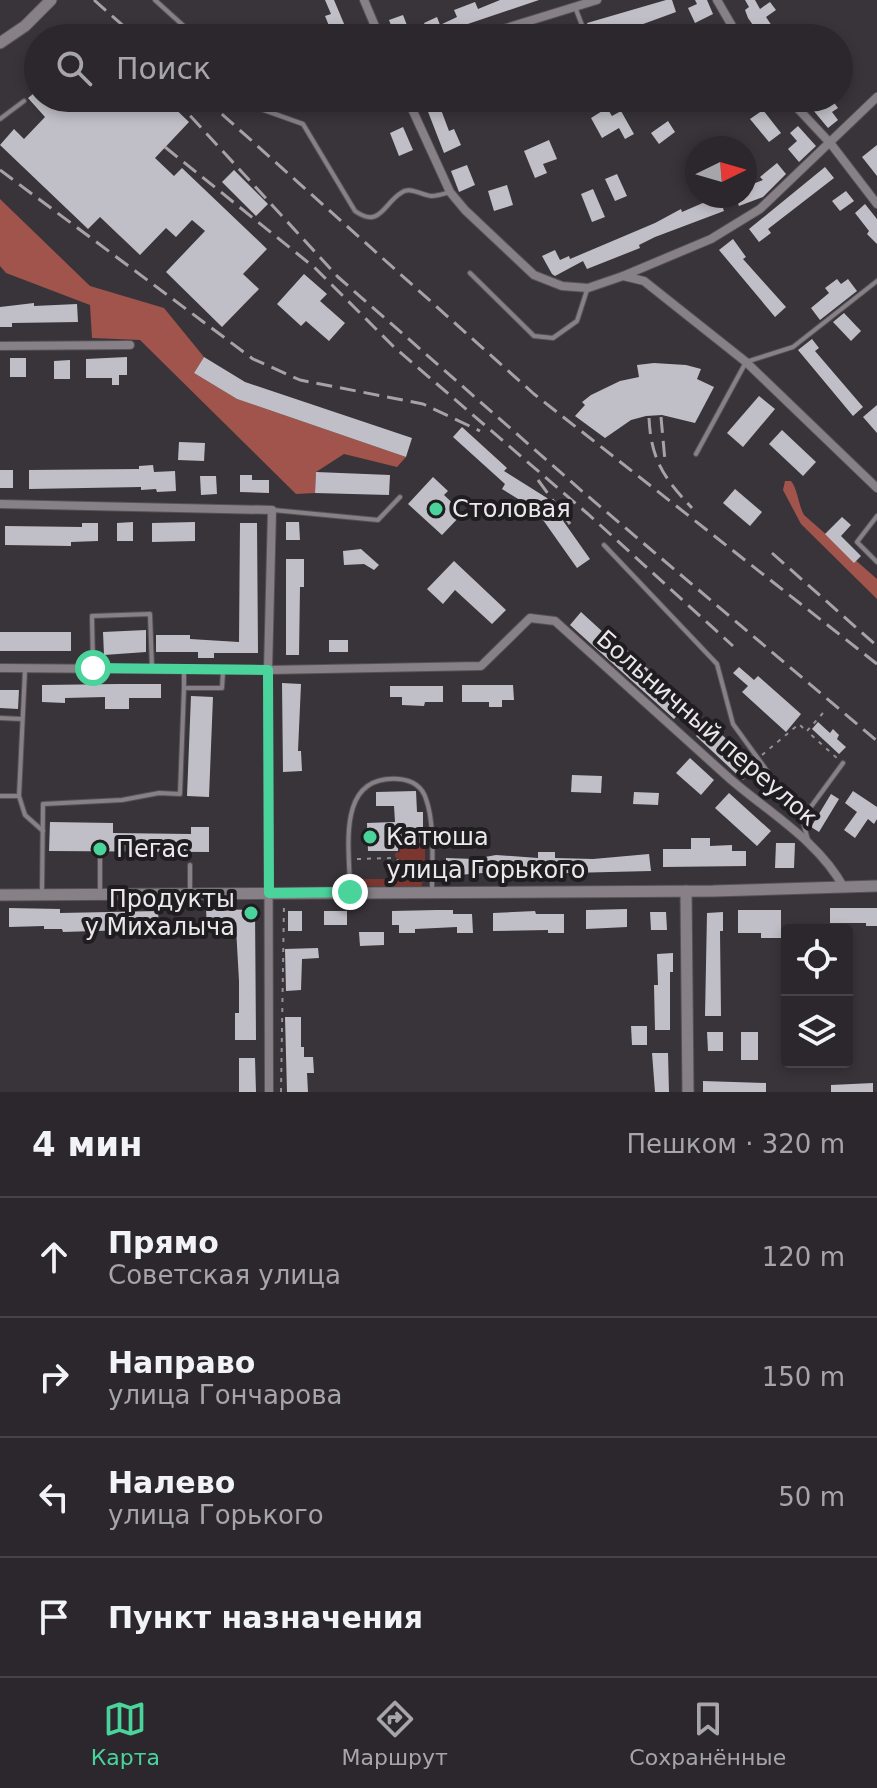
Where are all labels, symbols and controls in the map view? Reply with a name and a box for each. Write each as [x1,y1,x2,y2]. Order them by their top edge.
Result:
search box [24,24,853,112]
icon: search [52,46,96,90]
text: Поиск [116,51,211,86]
north arrow [685,136,757,208]
place label: Столовая [452,495,571,523]
marker: Столовая [427,500,445,518]
street label: Больничный переулок [591,625,823,831]
route start [75,650,111,686]
place label: Катюша [386,823,489,851]
marker: Катюша [361,828,379,846]
place label: Пегас [116,835,189,863]
marker: Пегас [91,840,109,858]
street label: улица Горького [387,856,585,884]
route end [332,874,368,910]
place label: Продукты у Михалыча [85,885,235,941]
marker: Продукты у Михалыча [242,904,260,922]
map controls [781,924,853,1068]
button: locate [781,924,853,996]
button: layers [781,996,853,1068]
text: 4 мин [32,1124,143,1164]
text: Пешком · 320 m [626,1129,845,1159]
text: Прямо [108,1225,219,1260]
icon: ahead [32,1235,76,1279]
text: 120 m [762,1242,845,1272]
text: Советская улица [108,1260,341,1290]
text: Направо [108,1345,255,1380]
icon: right [32,1355,76,1399]
text: 150 m [762,1362,845,1392]
text: улица Гончарова [108,1380,343,1410]
text: Налево [108,1465,235,1500]
icon: left [32,1475,76,1519]
text: 50 m [778,1482,845,1512]
text: улица Горького [108,1500,324,1530]
icon: arrive [32,1595,76,1639]
text: Пункт назначения [108,1600,423,1635]
tab: Карта [91,1697,160,1770]
tab: Маршрут [342,1697,448,1770]
tab: Сохранённые [629,1697,786,1770]

